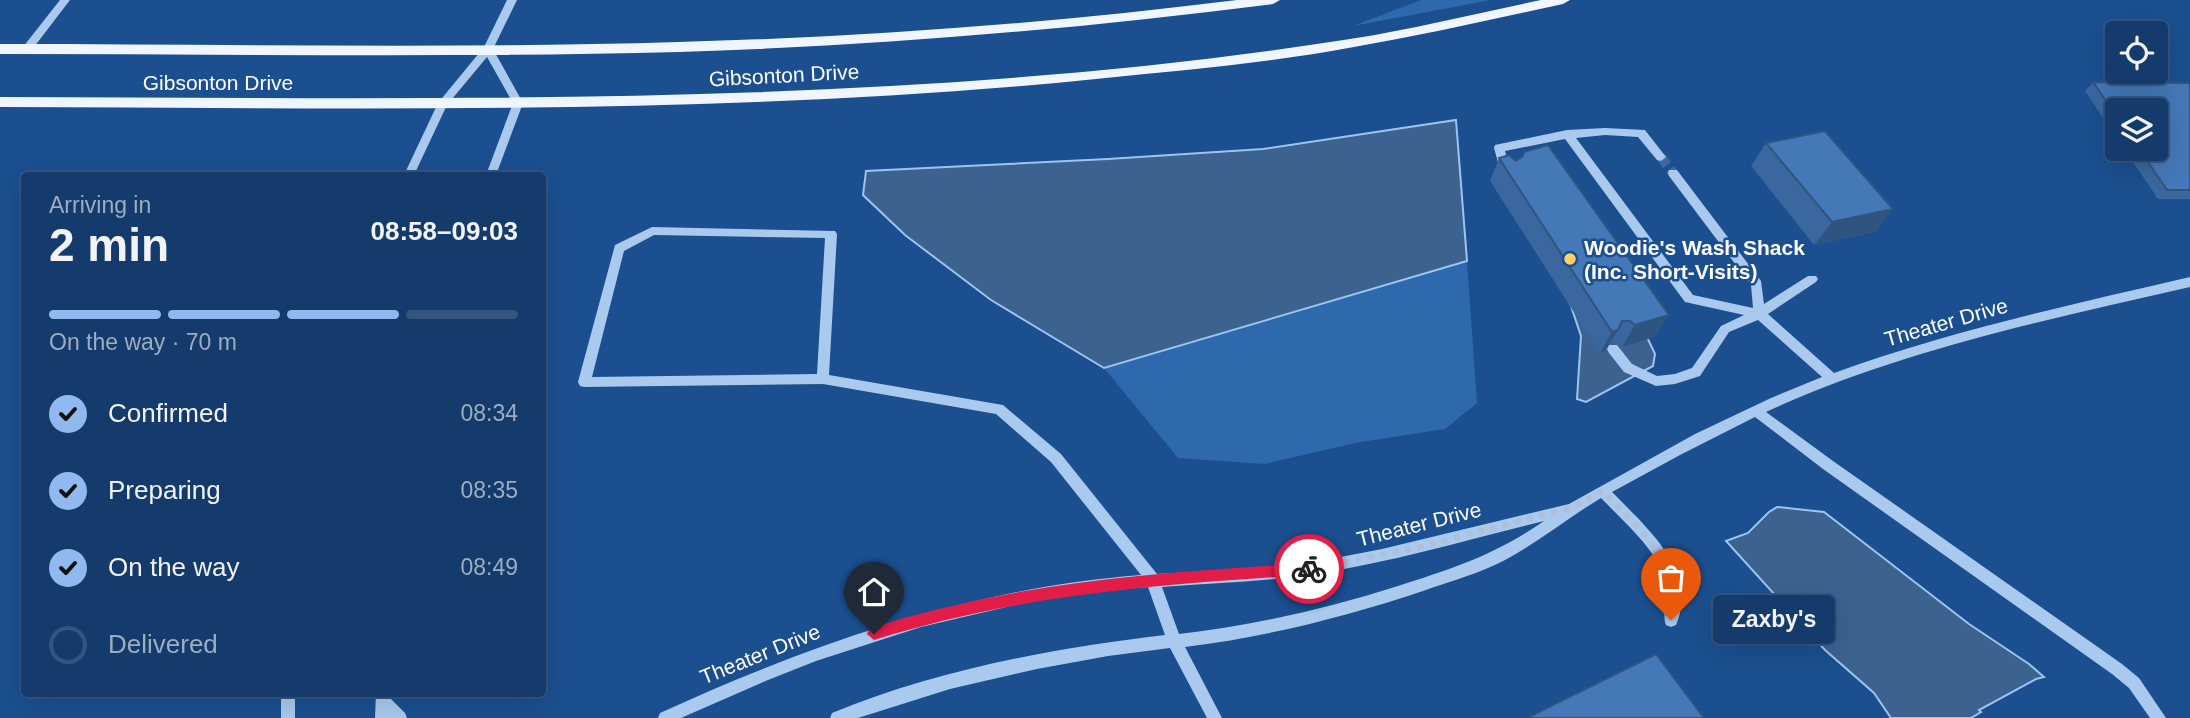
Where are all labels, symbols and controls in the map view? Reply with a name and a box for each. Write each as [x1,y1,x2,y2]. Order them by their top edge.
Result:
map controls [2105,21,2168,161]
button: locate [2105,21,2168,84]
street label: Gibsonton Drive [708,60,860,90]
street label: Gibsonton Drive [143,71,293,94]
button: layers [2105,98,2168,161]
text: Arriving in [49,192,151,218]
text: 08:58–09:03 [371,216,518,246]
text: 2 min [49,219,169,271]
place label: Woodie's Wash Shack (Inc. Short-Visits) [1584,236,1805,283]
marker: Woodie's Wash Shack (Inc. Short-Visits) [1562,251,1578,267]
street label: Theater Drive [1882,293,2010,351]
text: On the way · 70 m [49,329,237,355]
icon: check [49,395,87,433]
text: Confirmed [108,398,228,428]
text: 08:34 [460,400,518,426]
icon: check [49,472,87,510]
text: Preparing [108,475,221,505]
text: 08:35 [460,477,518,503]
street label: Theater Drive [1354,497,1484,551]
courier [1274,534,1344,604]
pin [1641,548,1701,620]
icon: check [49,549,87,587]
icon: bike [1290,550,1328,588]
text: On the way [108,552,240,582]
text: 08:49 [460,554,518,580]
icon: bag [1652,559,1690,597]
pin [844,562,904,634]
icon: home [855,573,893,611]
callout: Zaxby's [1713,596,1836,644]
text: Zaxby's [1732,606,1816,632]
street label: Theater Drive [697,620,823,688]
text: Delivered [108,629,218,659]

